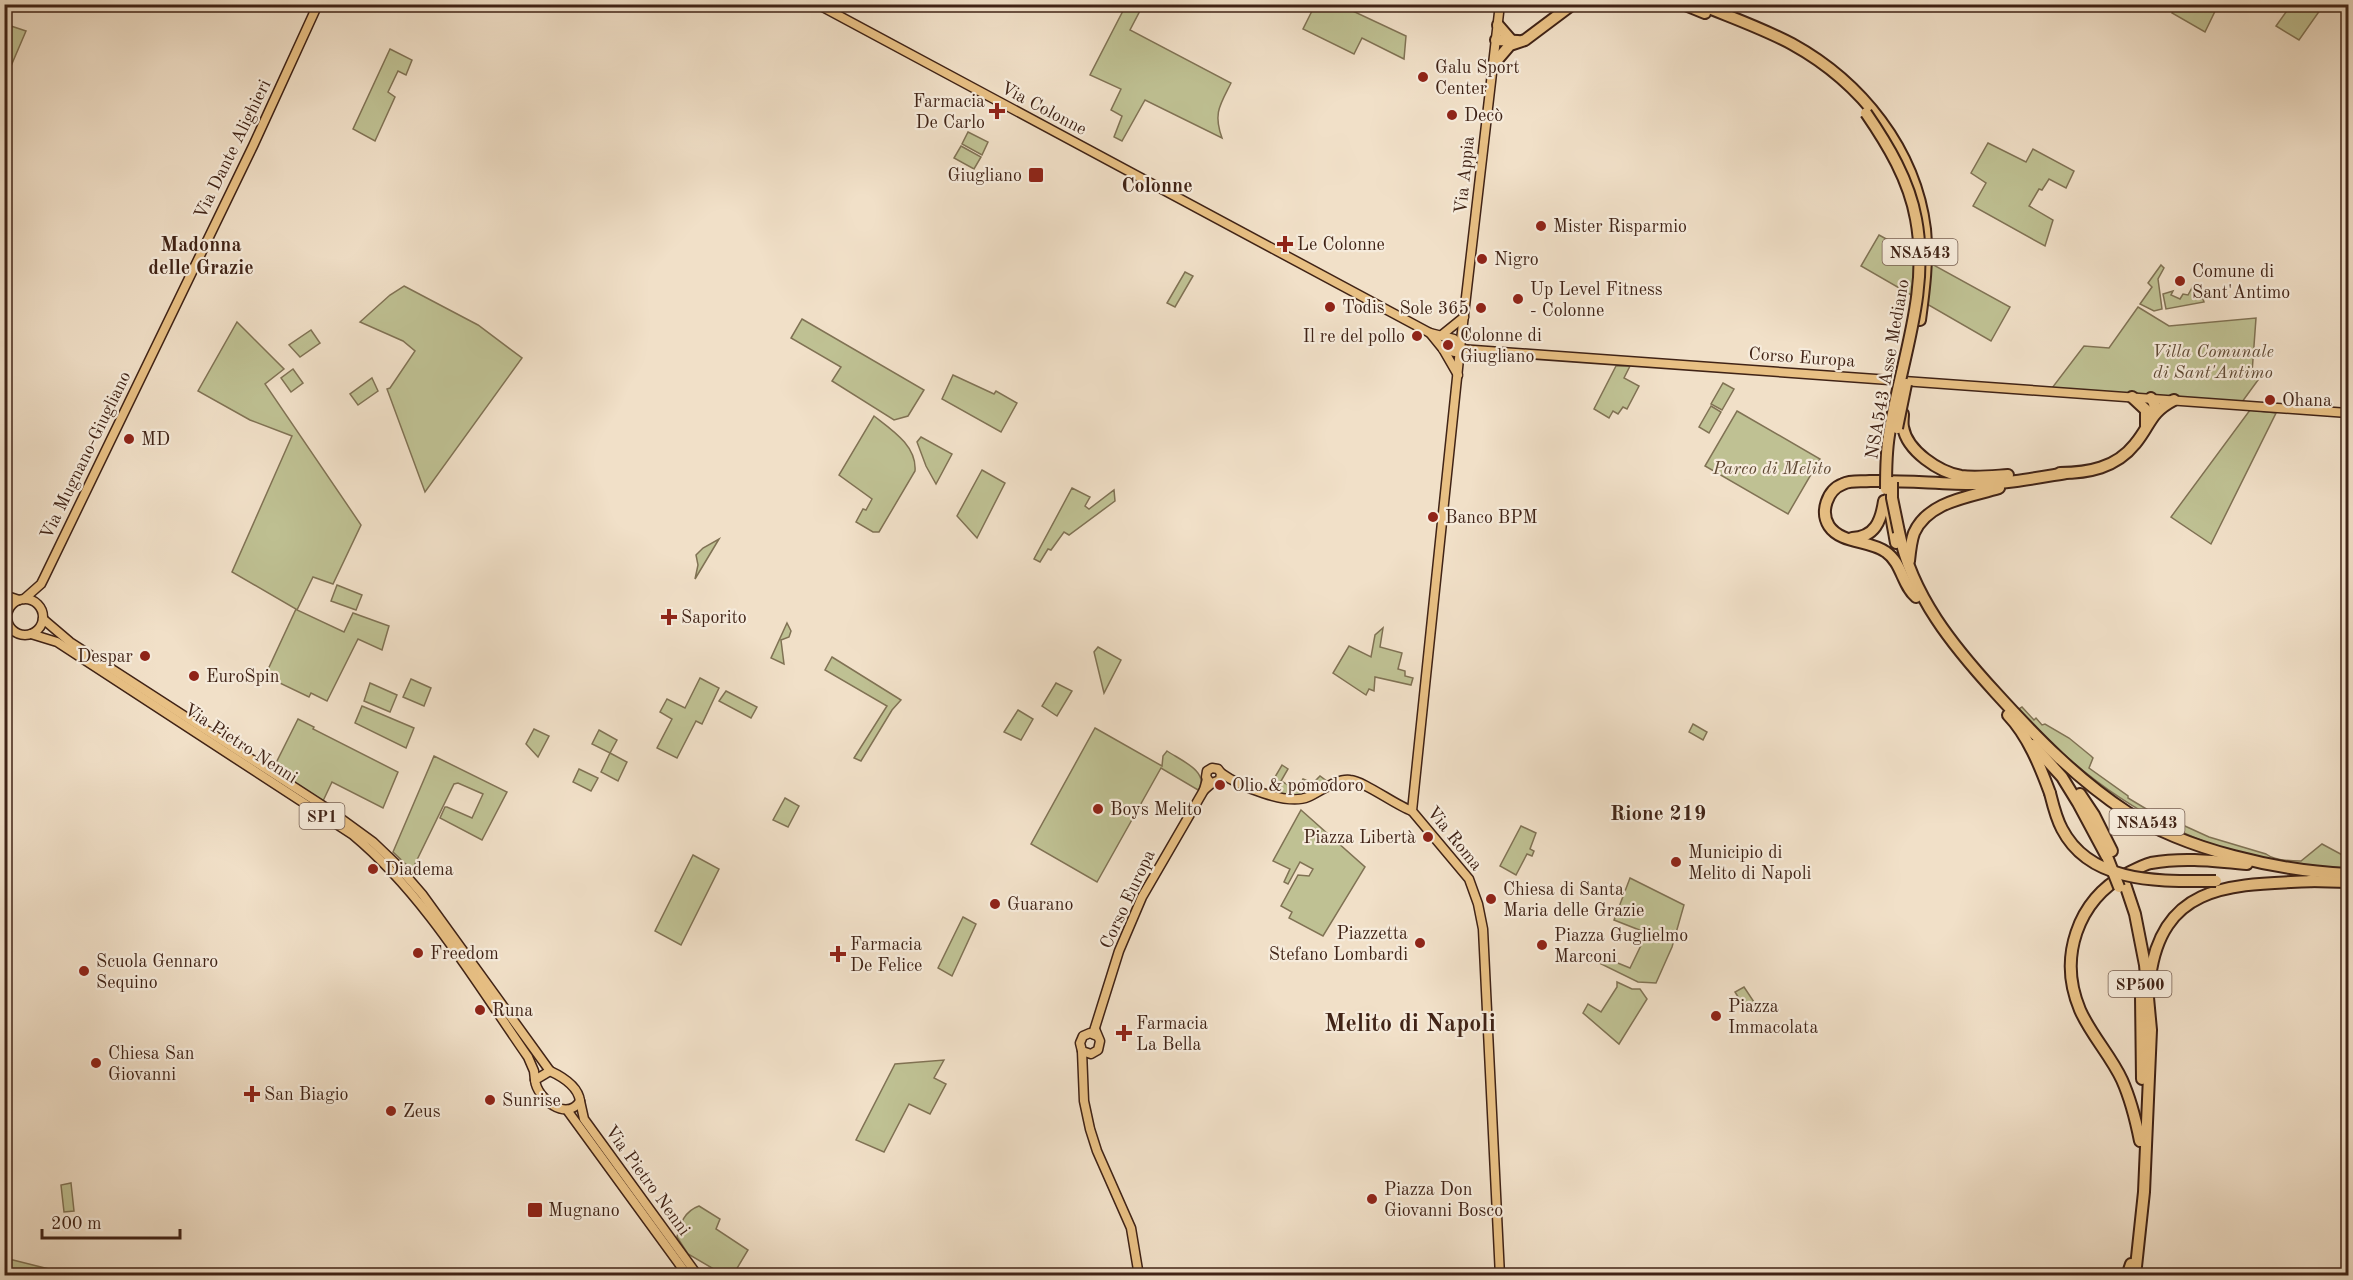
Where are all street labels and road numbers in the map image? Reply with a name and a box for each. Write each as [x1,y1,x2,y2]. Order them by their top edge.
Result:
street label: Via Dante Alighieri [191,77,274,222]
street label: Via Colonne [998,79,1089,139]
street label: Via Appia [1452,135,1478,215]
road number: NSA543 [1882,239,1958,265]
street label: NSA543 Asse Mediano [1863,278,1913,461]
street label: Corso Europa [1748,345,1856,371]
street label: Via Mugnano-Giugliano [37,368,134,542]
street label: Via Pietro Nenni [180,701,301,787]
road number: SP1 [300,803,344,829]
street label: Via Roma [1423,803,1485,874]
road number: NSA543 [2110,809,2184,835]
street label: Corso Europa [1097,847,1159,952]
road number: SP500 [2108,971,2172,997]
street label: Via Pietro Nenni [601,1122,693,1239]

